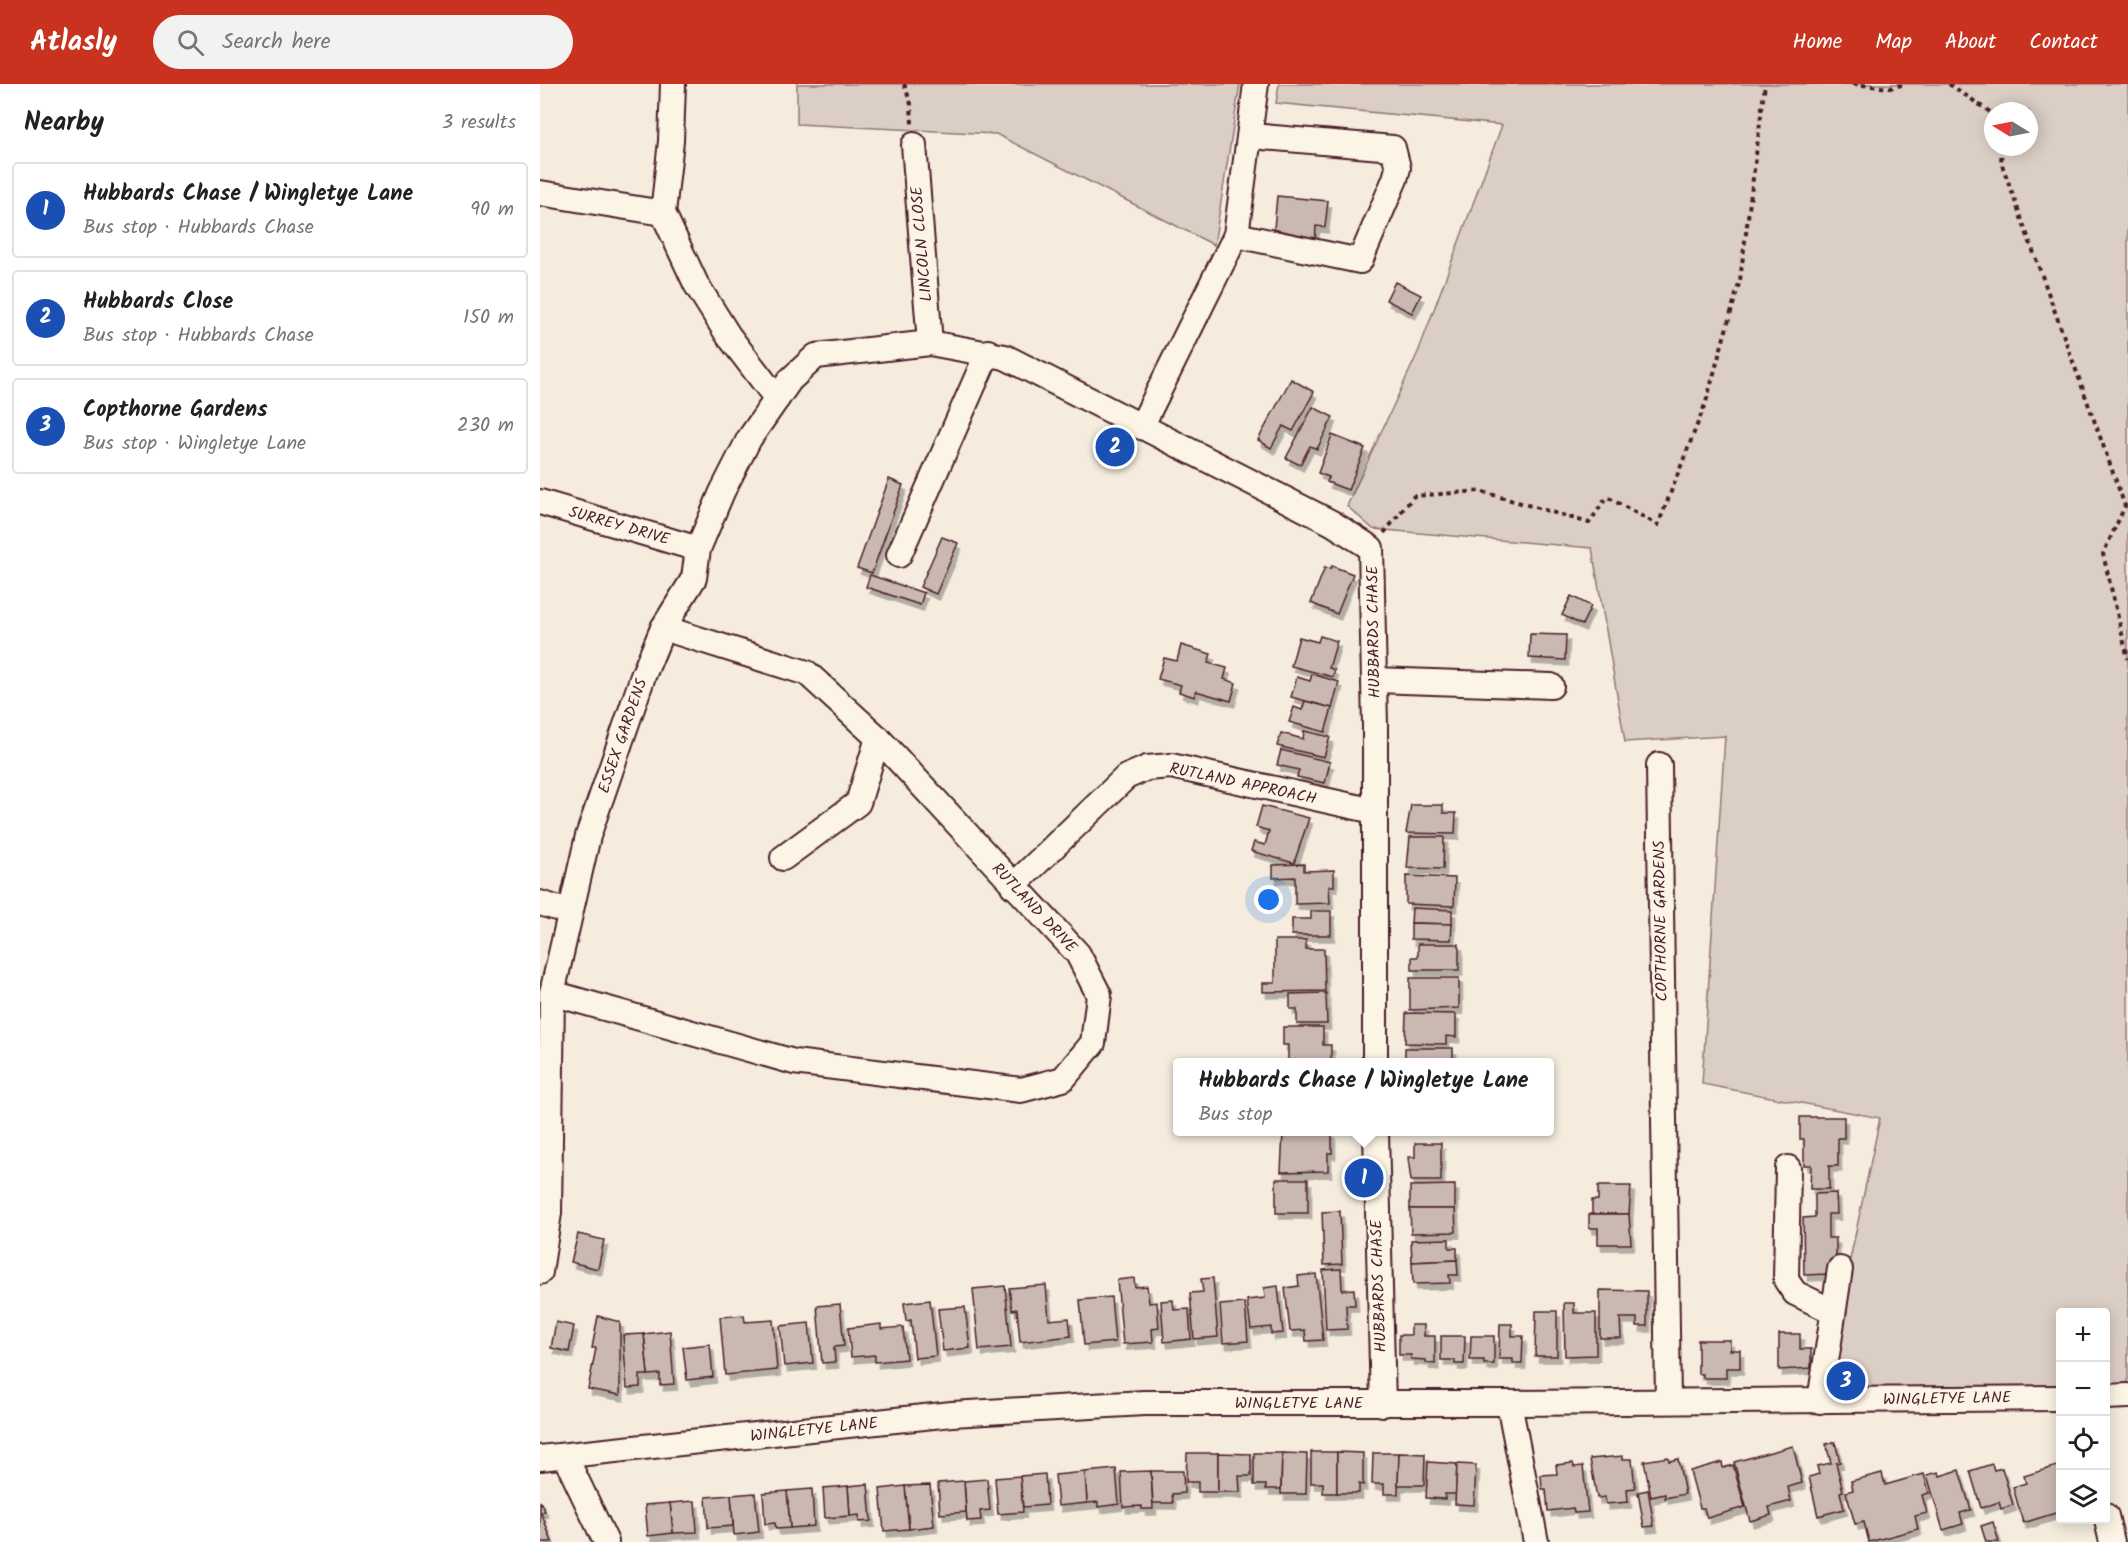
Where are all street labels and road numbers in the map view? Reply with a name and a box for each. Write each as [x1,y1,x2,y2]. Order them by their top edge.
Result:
street label: LINCOLN CLOSE [904,185,940,303]
street label: SURREY DRIVE [565,500,673,553]
street label: HUBBARDS CHASE [1360,565,1388,699]
street label: ESSEX GARDENS [592,675,655,797]
street label: RUTLAND APPROACH [1167,756,1319,812]
street label: COPTHORNE GARDENS [1647,840,1675,1002]
street label: RUTLAND DRIVE [985,857,1083,959]
street label: HUBBARDS CHASE [1364,1219,1394,1353]
street label: WINGLETYE LANE [1883,1385,2012,1413]
street label: WINGLETYE LANE [1235,1391,1364,1416]
street label: WINGLETYE LANE [749,1411,880,1449]

